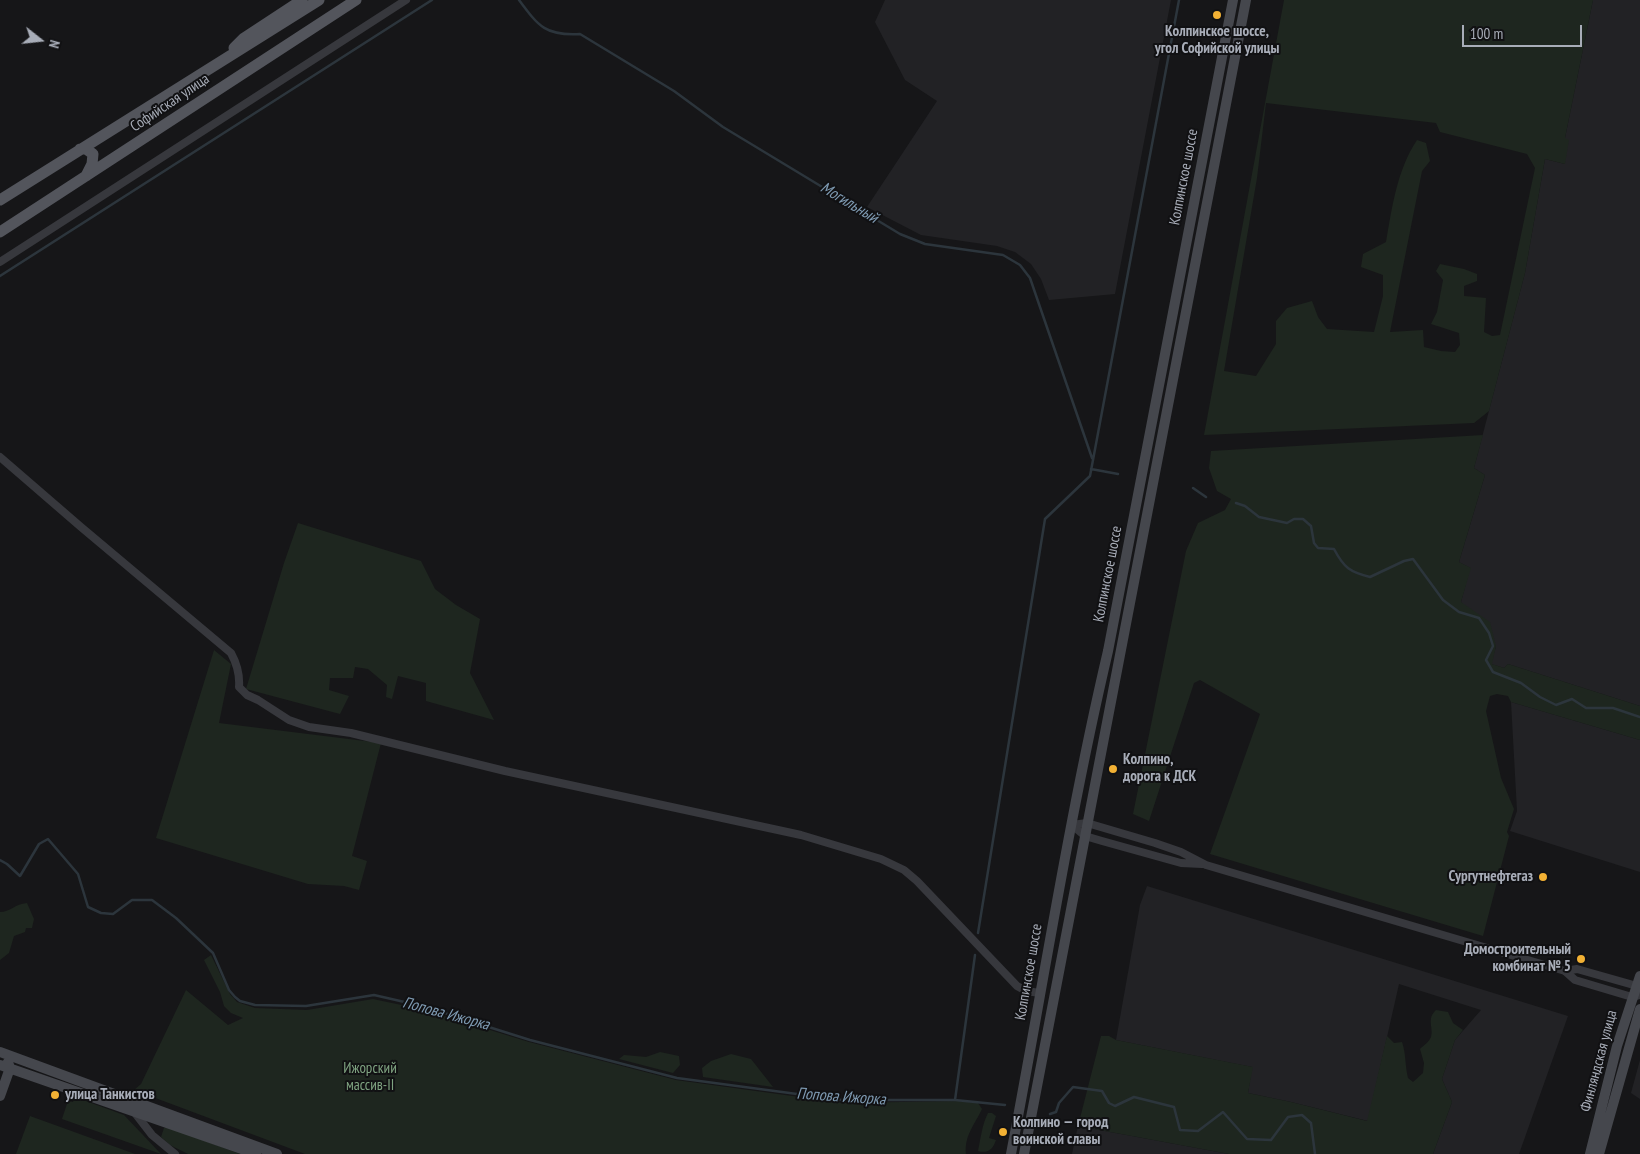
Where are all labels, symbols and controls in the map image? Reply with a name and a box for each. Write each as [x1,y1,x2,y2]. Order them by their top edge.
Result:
marker: Колпинское шоссе, угол Софийской улицы [1211,9,1223,21]
north arrow [15,15,65,65]
scale bar [1465,15,1585,47]
place label: Колпинское шоссе, угол Софийской улицы [1155,23,1279,58]
text: 100 m [1470,24,1503,43]
text: N [45,38,64,50]
street label: Софийская улица [127,70,213,136]
street label: Колпинское шоссе [1166,127,1202,227]
water label: Могильный [817,178,881,228]
street label: Колпинское шоссе [1090,524,1126,624]
place label: Колпино, дорога к ДСК [1123,751,1196,786]
marker: Колпино, дорога к ДСК [1107,763,1119,775]
place label: Сургутнефтегаз [1449,868,1533,886]
marker: Сургутнефтегаз [1537,871,1549,883]
street label: Колпинское шоссе [1012,922,1046,1022]
place label: Домостроительный комбинат № 5 [1464,941,1571,976]
marker: Домостроительный комбинат № 5 [1575,953,1587,965]
water label: Попова Ижорка [401,993,491,1035]
street label: Финляндская улица [1577,1008,1621,1114]
park label: Ижорский массив-II [343,1060,397,1095]
water label: Попова Ижорка [796,1084,886,1110]
place label: улица Танкистов [65,1086,155,1104]
marker: улица Танкистов [49,1089,61,1101]
place label: Колпино — город воинской славы [1013,1114,1108,1149]
marker: Колпино — город воинской славы [997,1126,1009,1138]

